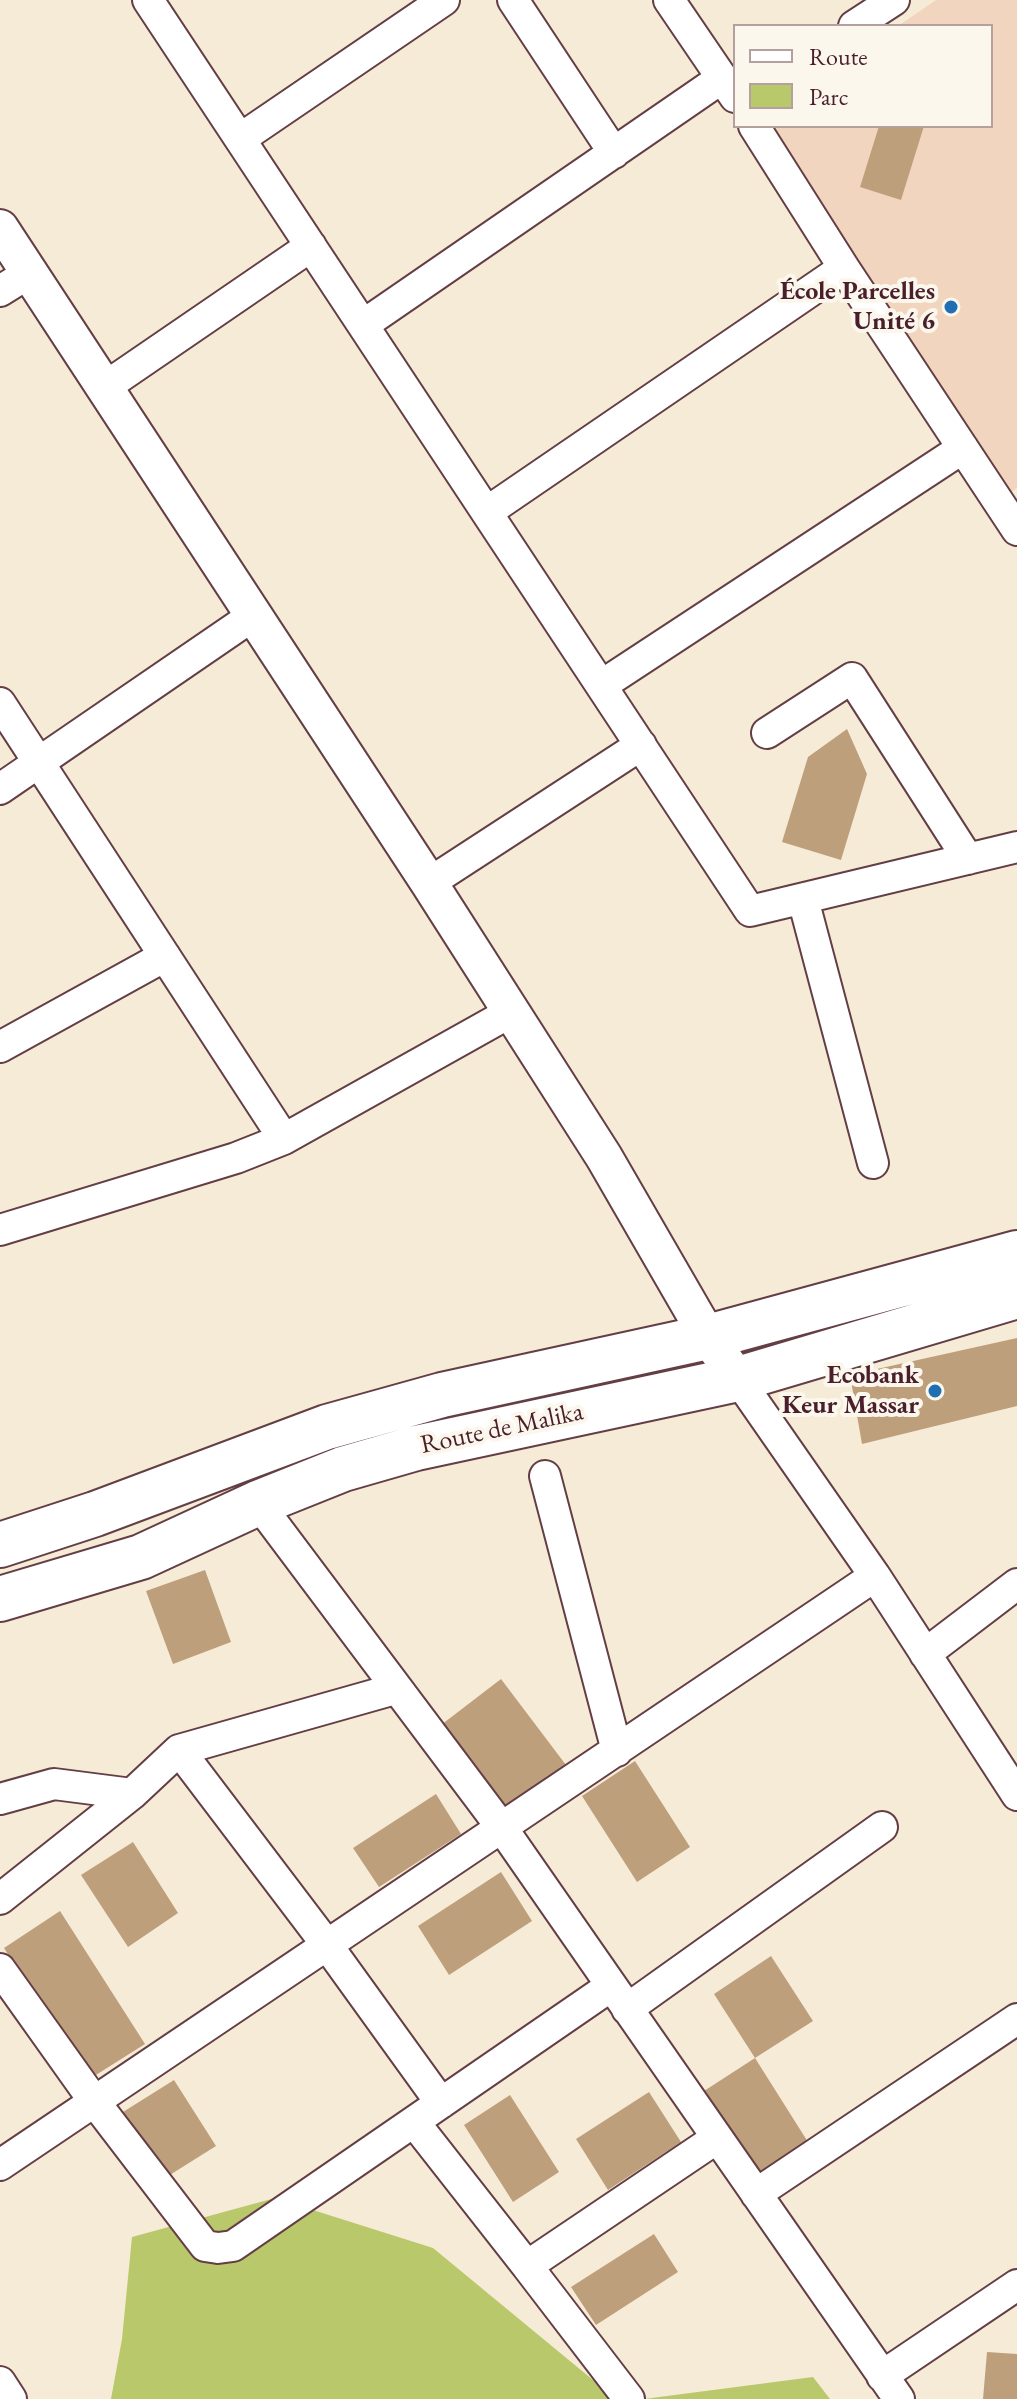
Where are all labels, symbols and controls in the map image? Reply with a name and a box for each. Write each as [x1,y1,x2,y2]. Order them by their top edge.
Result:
legend [733,24,993,128]
text: Route [809,41,868,72]
text: Parc [809,81,848,112]
place label: École Parcelles Unité 6 [780,276,935,338]
marker: École Parcelles Unité 6 [942,298,960,316]
place label: Ecobank Keur Massar [782,1360,919,1422]
marker: Ecobank Keur Massar [926,1382,944,1400]
street label: Route de Malika [418,1397,586,1461]

